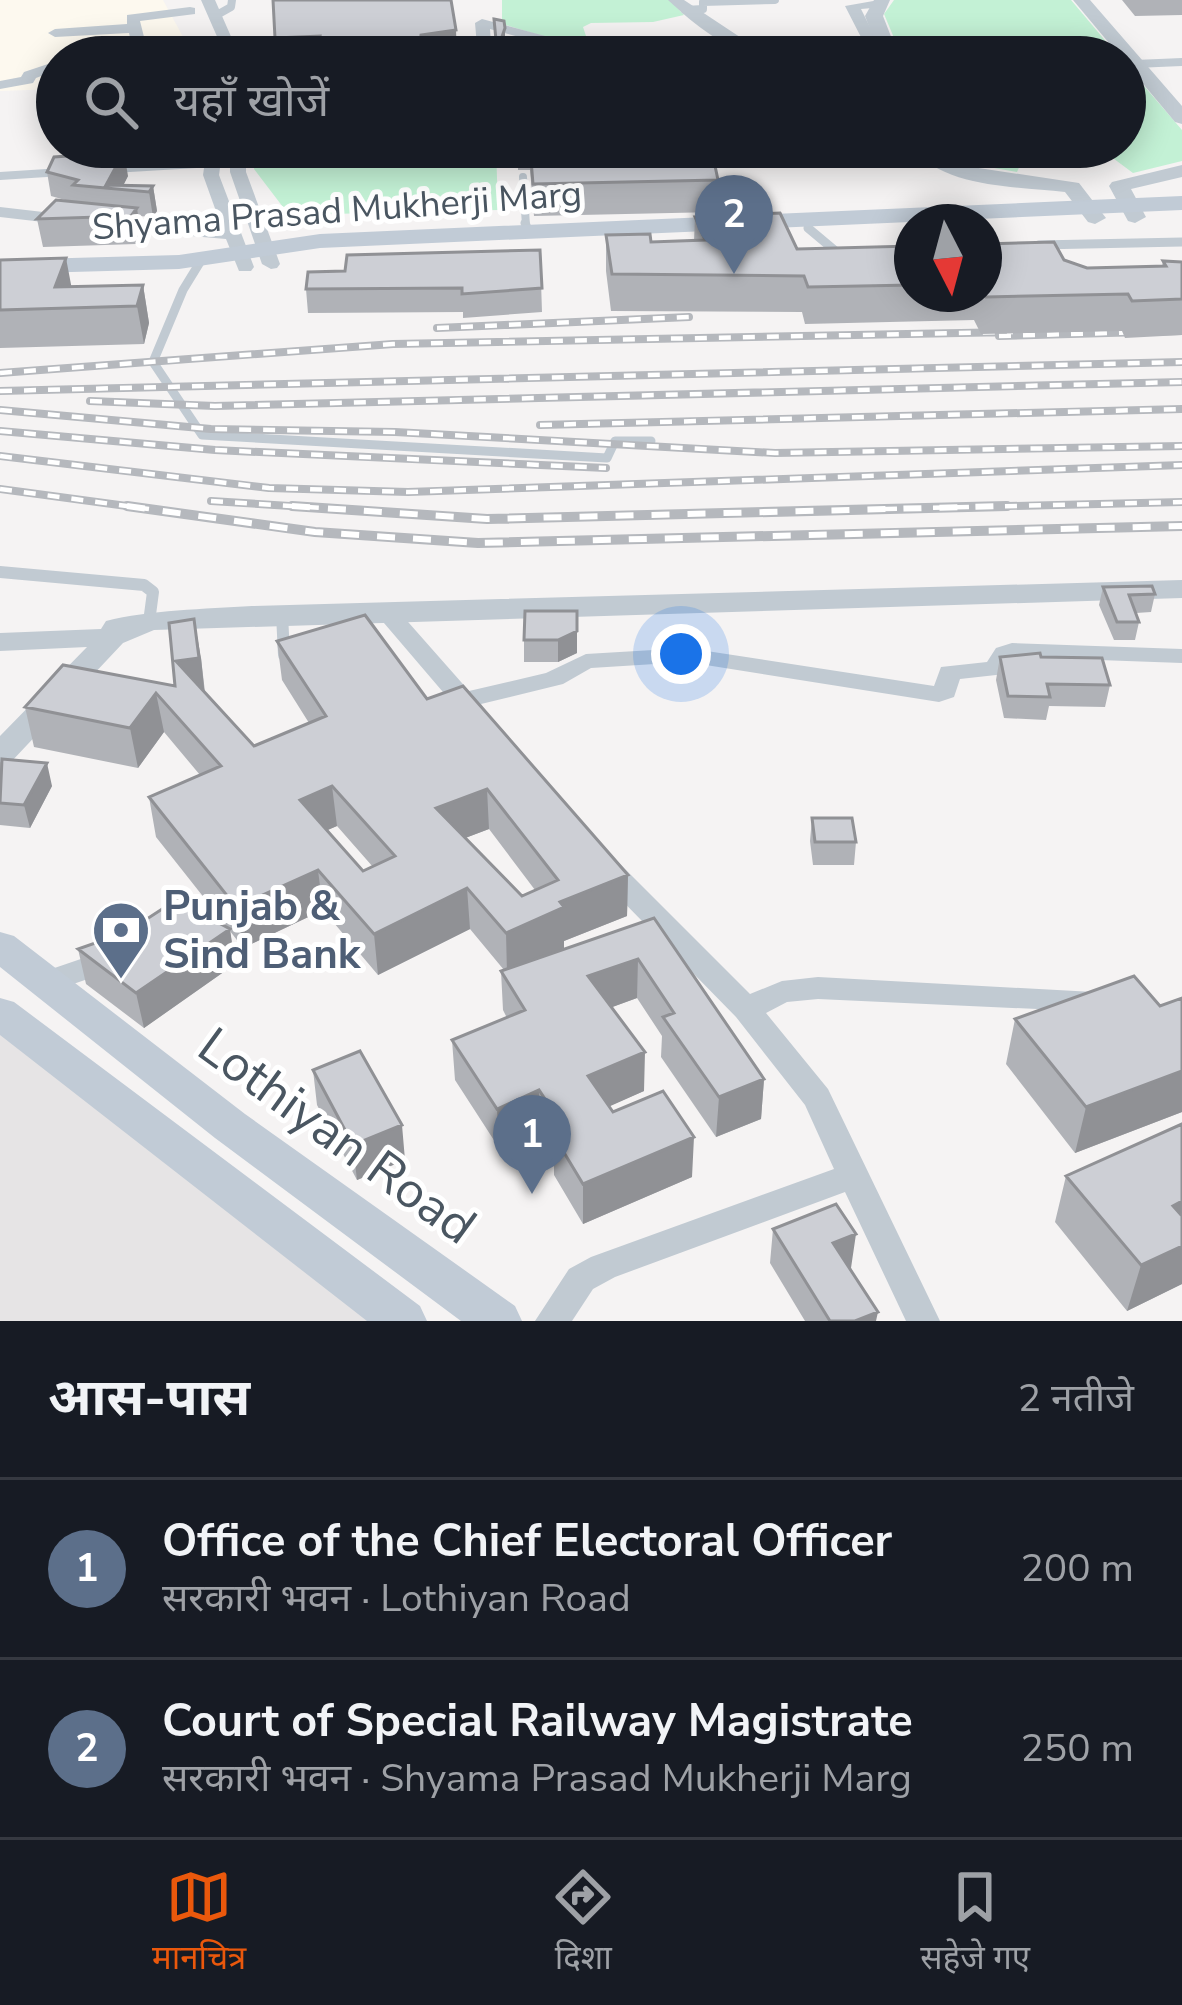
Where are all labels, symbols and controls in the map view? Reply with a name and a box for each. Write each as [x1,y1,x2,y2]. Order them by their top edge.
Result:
search box [36,36,1146,168]
icon: search [78,69,144,135]
text: यहाँ खोजें [174,71,329,132]
street label: Shyama Prasad Mukherji Marg [90,169,584,253]
pin: 2 [695,175,773,274]
north arrow [894,204,1002,312]
your location [651,624,711,684]
place label: Punjab & Sind Bank [163,878,362,983]
bank icon: Punjab & Sind Bank [90,899,152,981]
street label: Lothiyan Road [184,1011,490,1261]
pin: 1 [493,1095,571,1194]
text: आस-पास [48,1363,250,1433]
text: 2 नतीजे [1018,1372,1134,1425]
text: Office of the Chief Electoral Officer [162,1511,892,1572]
text: 1 [75,1542,99,1595]
text: 200 m [1020,1542,1134,1595]
text: सरकारी भवन · Lothiyan Road [162,1572,631,1625]
text: Court of Special Railway Magistrate [162,1691,913,1752]
text: 2 [75,1722,99,1775]
text: 250 m [1020,1722,1134,1775]
text: सरकारी भवन · Shyama Prasad Mukherji Marg [162,1752,912,1805]
tab: मानचित्र [152,1864,246,1982]
tab: दिशा [550,1864,616,1982]
tab: सहेजे गए [920,1864,1030,1982]

